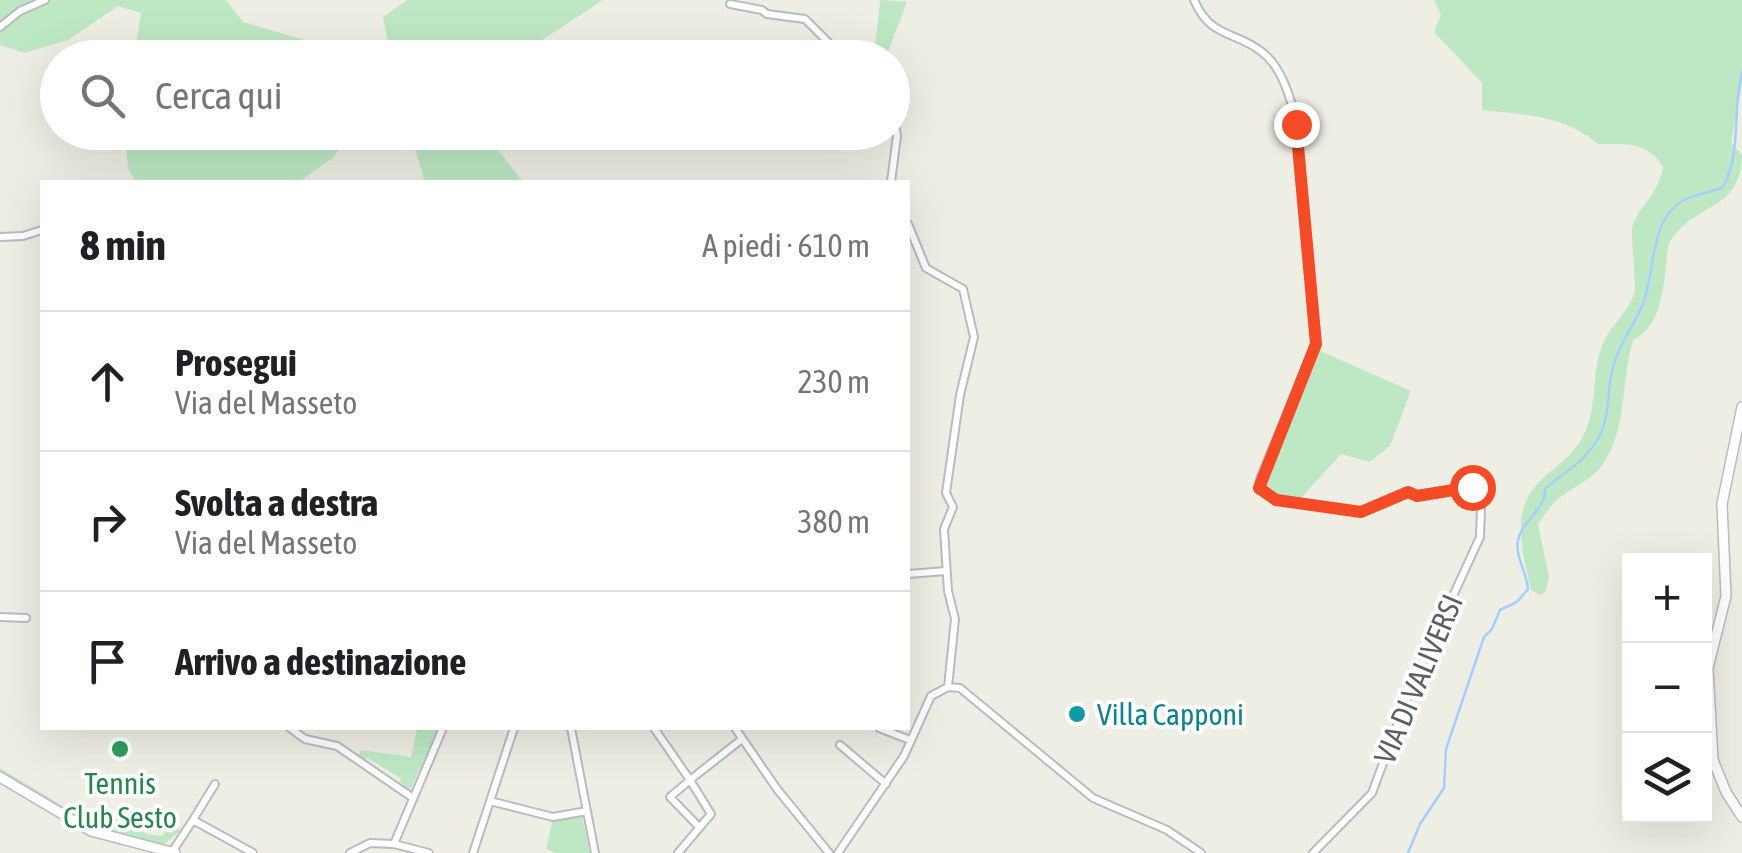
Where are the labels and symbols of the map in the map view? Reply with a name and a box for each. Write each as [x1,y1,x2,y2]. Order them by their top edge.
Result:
route end [1274,102,1320,148]
route start [1450,465,1496,511]
street label: VIA DI VALIVERSI [1367,589,1469,769]
place label: Villa Capponi [1097,697,1244,731]
marker: Villa Capponi [1066,703,1088,725]
marker: Tennis Club Sesto [109,738,131,760]
place label: Tennis Club Sesto [63,766,177,834]

